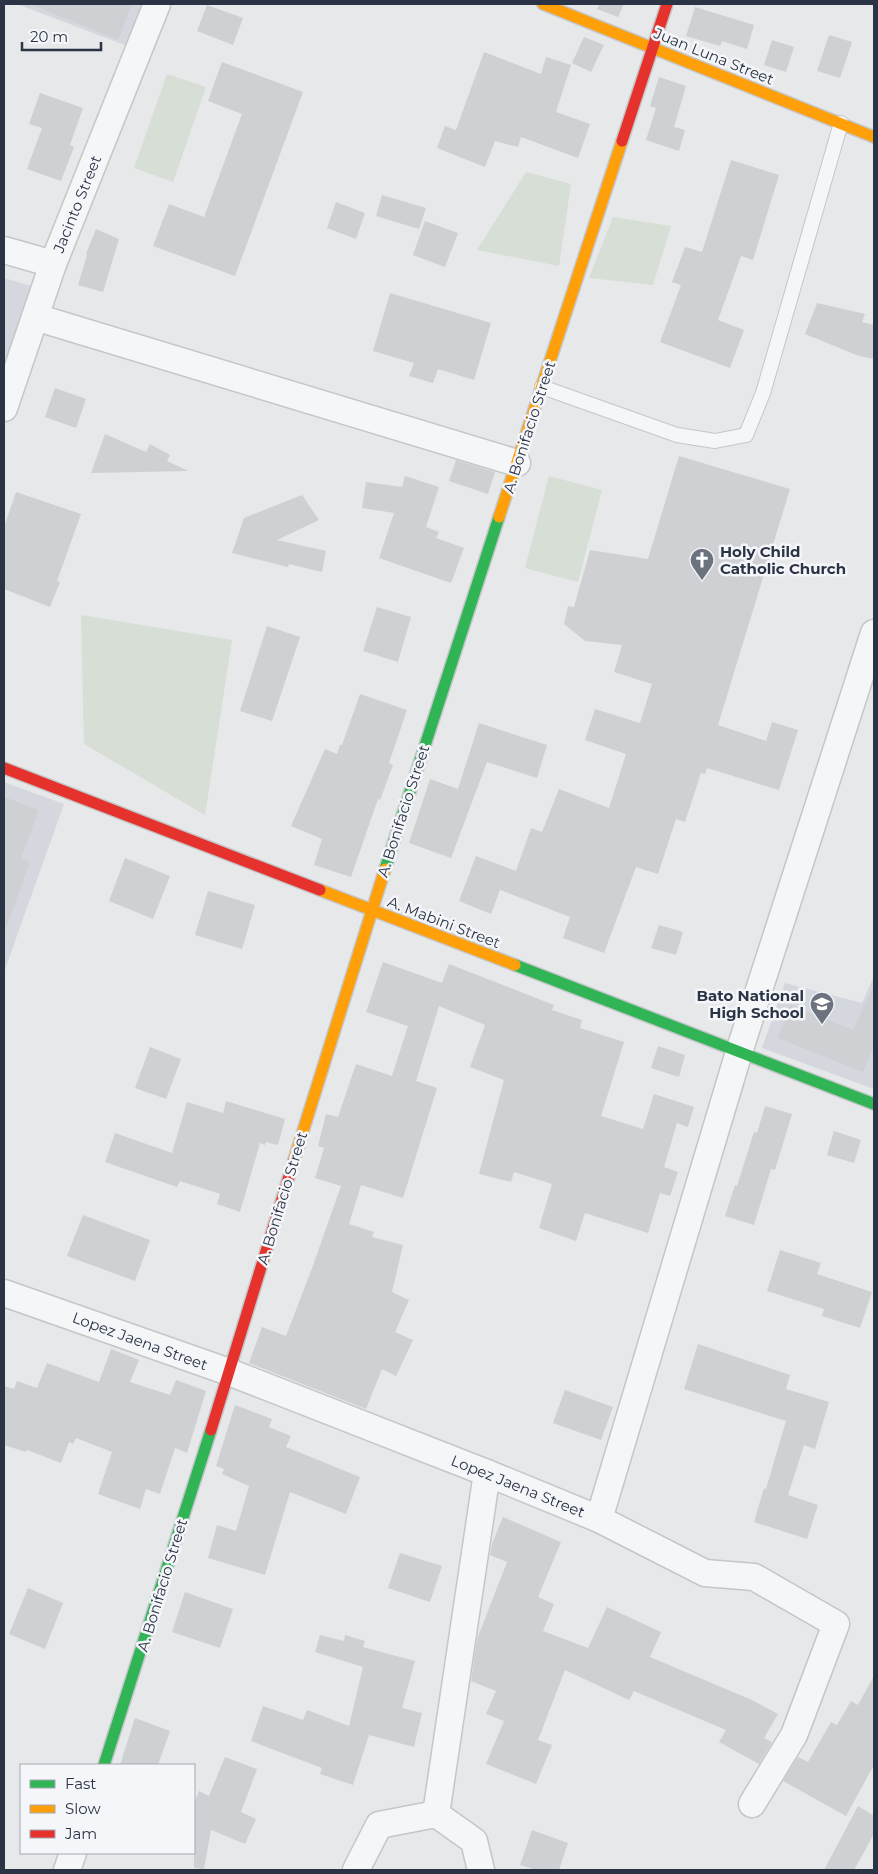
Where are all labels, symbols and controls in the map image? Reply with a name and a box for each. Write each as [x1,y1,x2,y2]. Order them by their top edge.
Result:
scale bar [22,20,101,52]
street label: Juan Luna Street [650,23,777,89]
text: 20 m [30,27,68,46]
street label: Jacinto Street [48,153,105,256]
street label: A. Bonifacio Street [499,358,559,496]
place label: Holy Child Catholic Church [720,542,846,578]
church icon: Holy Child Catholic Church [689,547,715,581]
street label: A. Bonifacio Street [373,742,433,880]
street label: A. Mabini Street [385,892,503,952]
place label: Bato National High School [697,986,804,1022]
school or university icon: Bato National High School [809,991,835,1025]
street label: A. Bonifacio Street [253,1129,311,1267]
street label: Lopez Jaena Street [70,1308,210,1374]
street label: Lopez Jaena Street [448,1450,588,1522]
street label: A. Bonifacio Street [133,1516,191,1654]
legend [20,1764,195,1854]
text: Fast [65,1774,96,1793]
text: Slow [65,1799,101,1818]
text: Jam [64,1824,97,1843]

